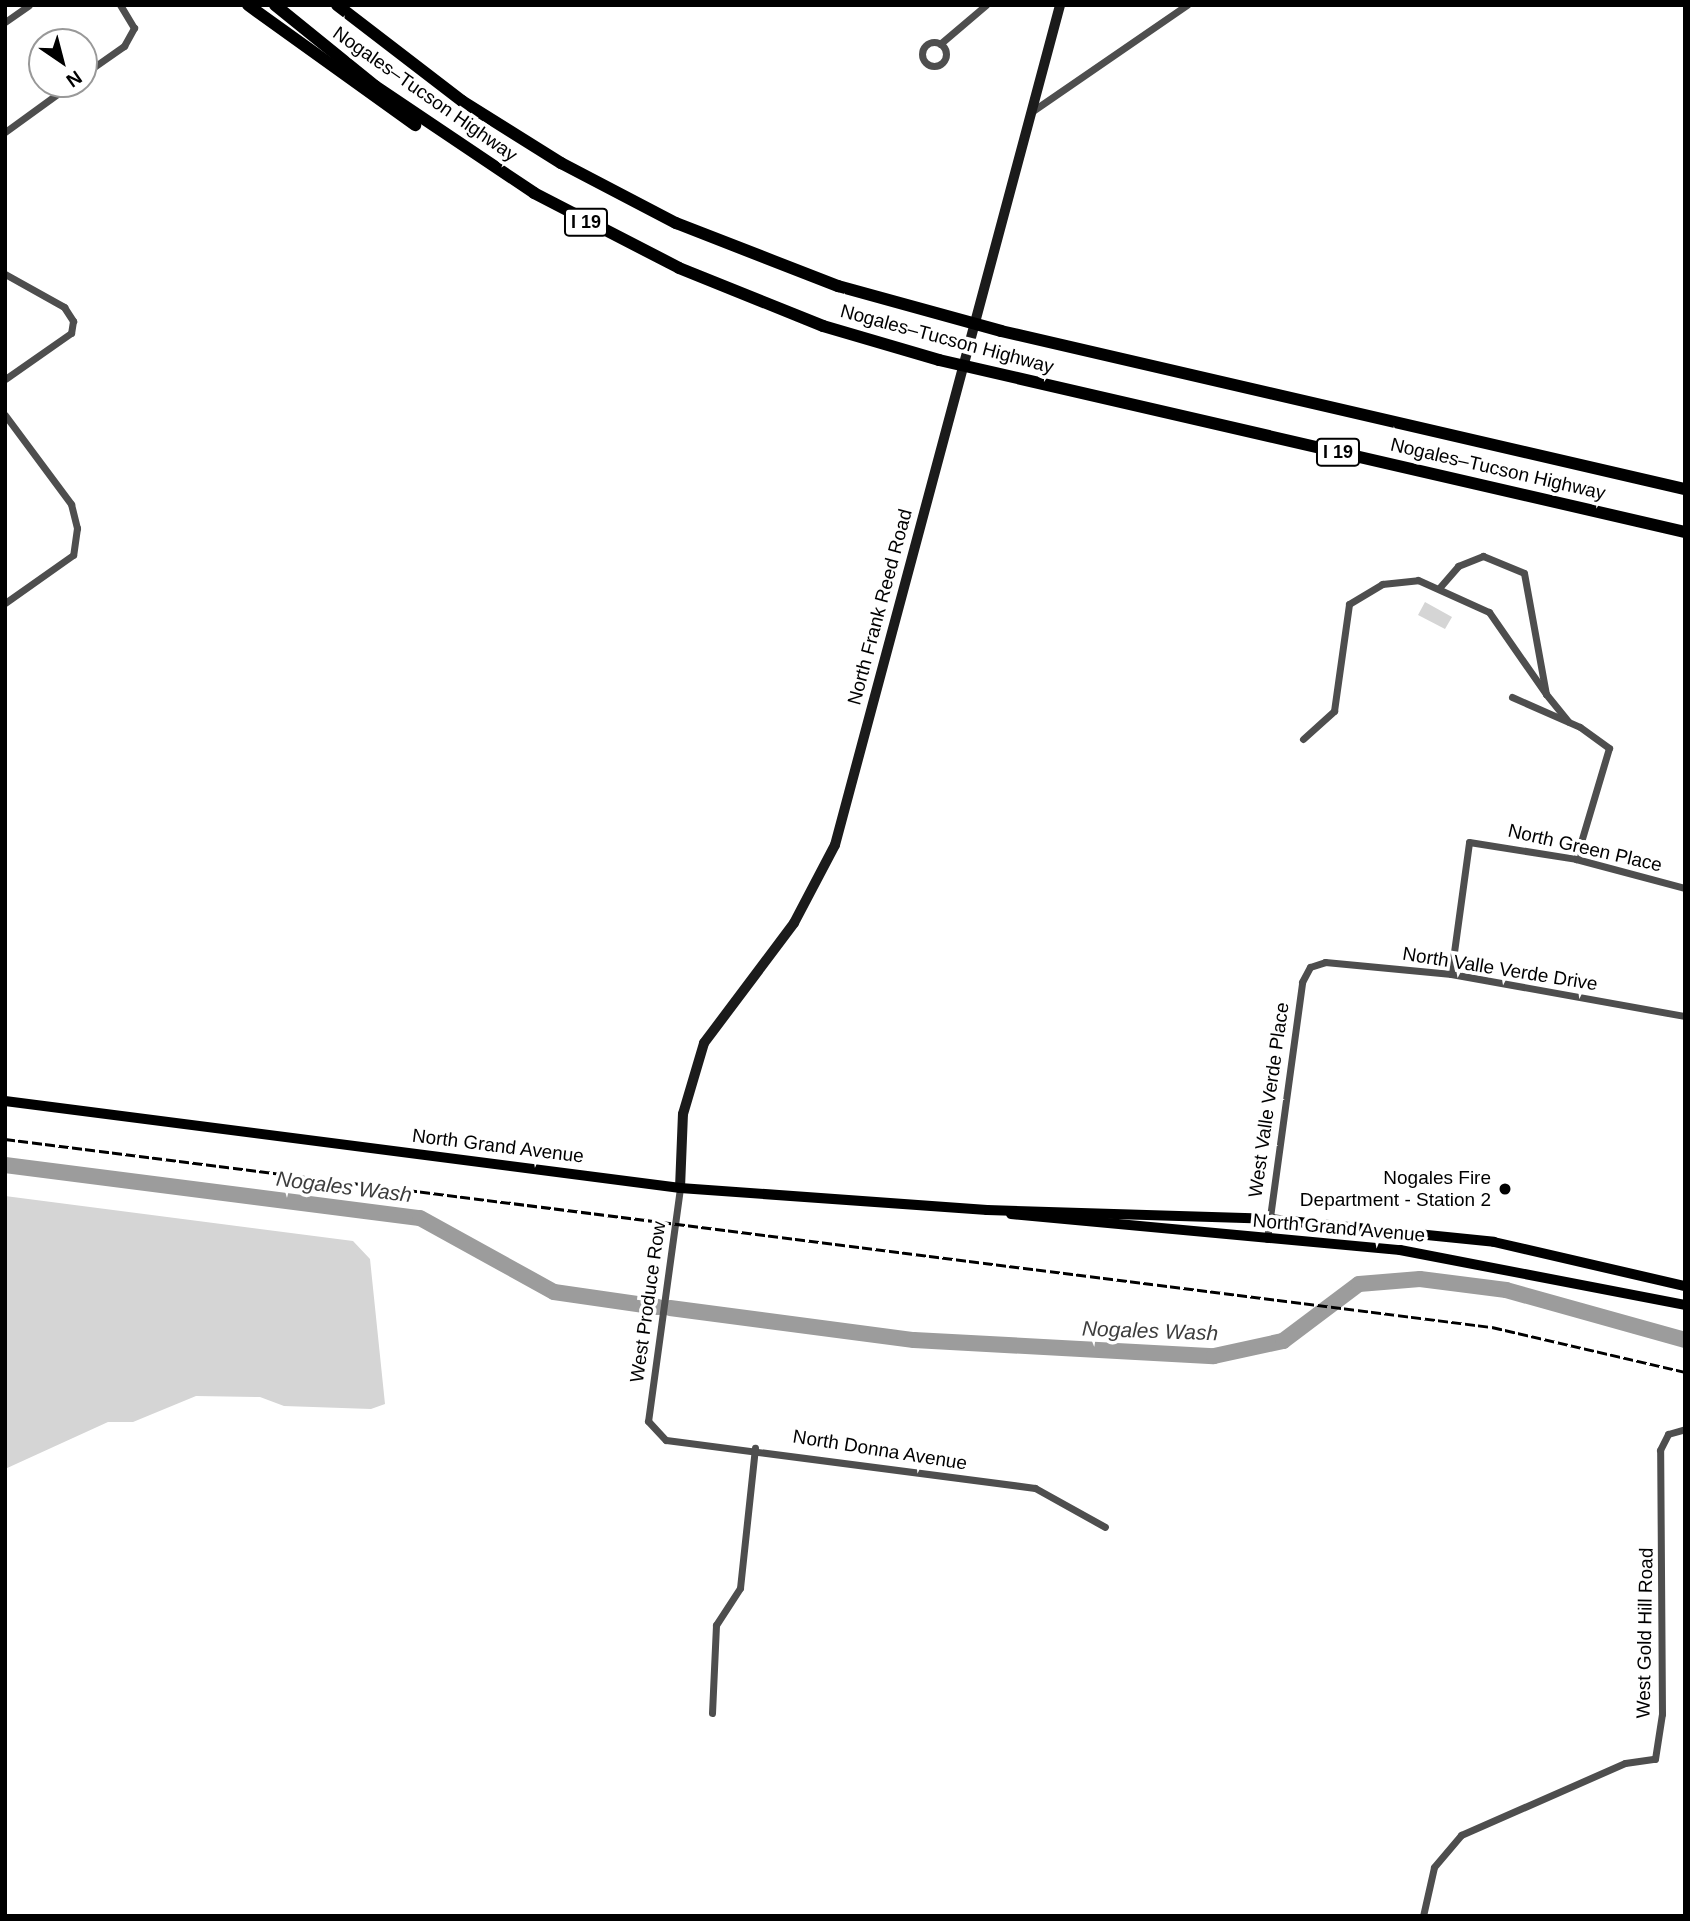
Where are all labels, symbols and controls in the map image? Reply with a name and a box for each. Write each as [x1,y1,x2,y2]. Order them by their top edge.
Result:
street label: Nogales–Tucson Highway [328,22,522,166]
north arrow [28,28,98,98]
text: N [63,66,86,92]
road number: I 19 [563,208,609,236]
street label: Nogales–Tucson Highway [838,300,1056,378]
street label: Nogales–Tucson Highway [1388,433,1608,505]
road number: I 19 [1315,438,1361,466]
street label: North Frank Reed Road [843,507,917,707]
street label: North Green Place [1506,819,1664,877]
street label: North Valle Verde Drive [1401,942,1599,996]
street label: West Valle Verde Place [1244,1001,1294,1199]
street label: North Grand Avenue [410,1124,586,1168]
water label: Nogales Wash [275,1166,413,1208]
place label: Nogales Fire Department - Station 2 [1300,1167,1491,1211]
marker: Nogales Fire Department - Station 2 [1497,1181,1513,1197]
street label: North Grand Avenue [1251,1209,1427,1247]
street label: West Produce Row [625,1220,671,1384]
water label: Nogales Wash [1082,1316,1218,1346]
street label: North Donna Avenue [791,1425,969,1475]
street label: West Gold Hill Road [1632,1547,1658,1719]

